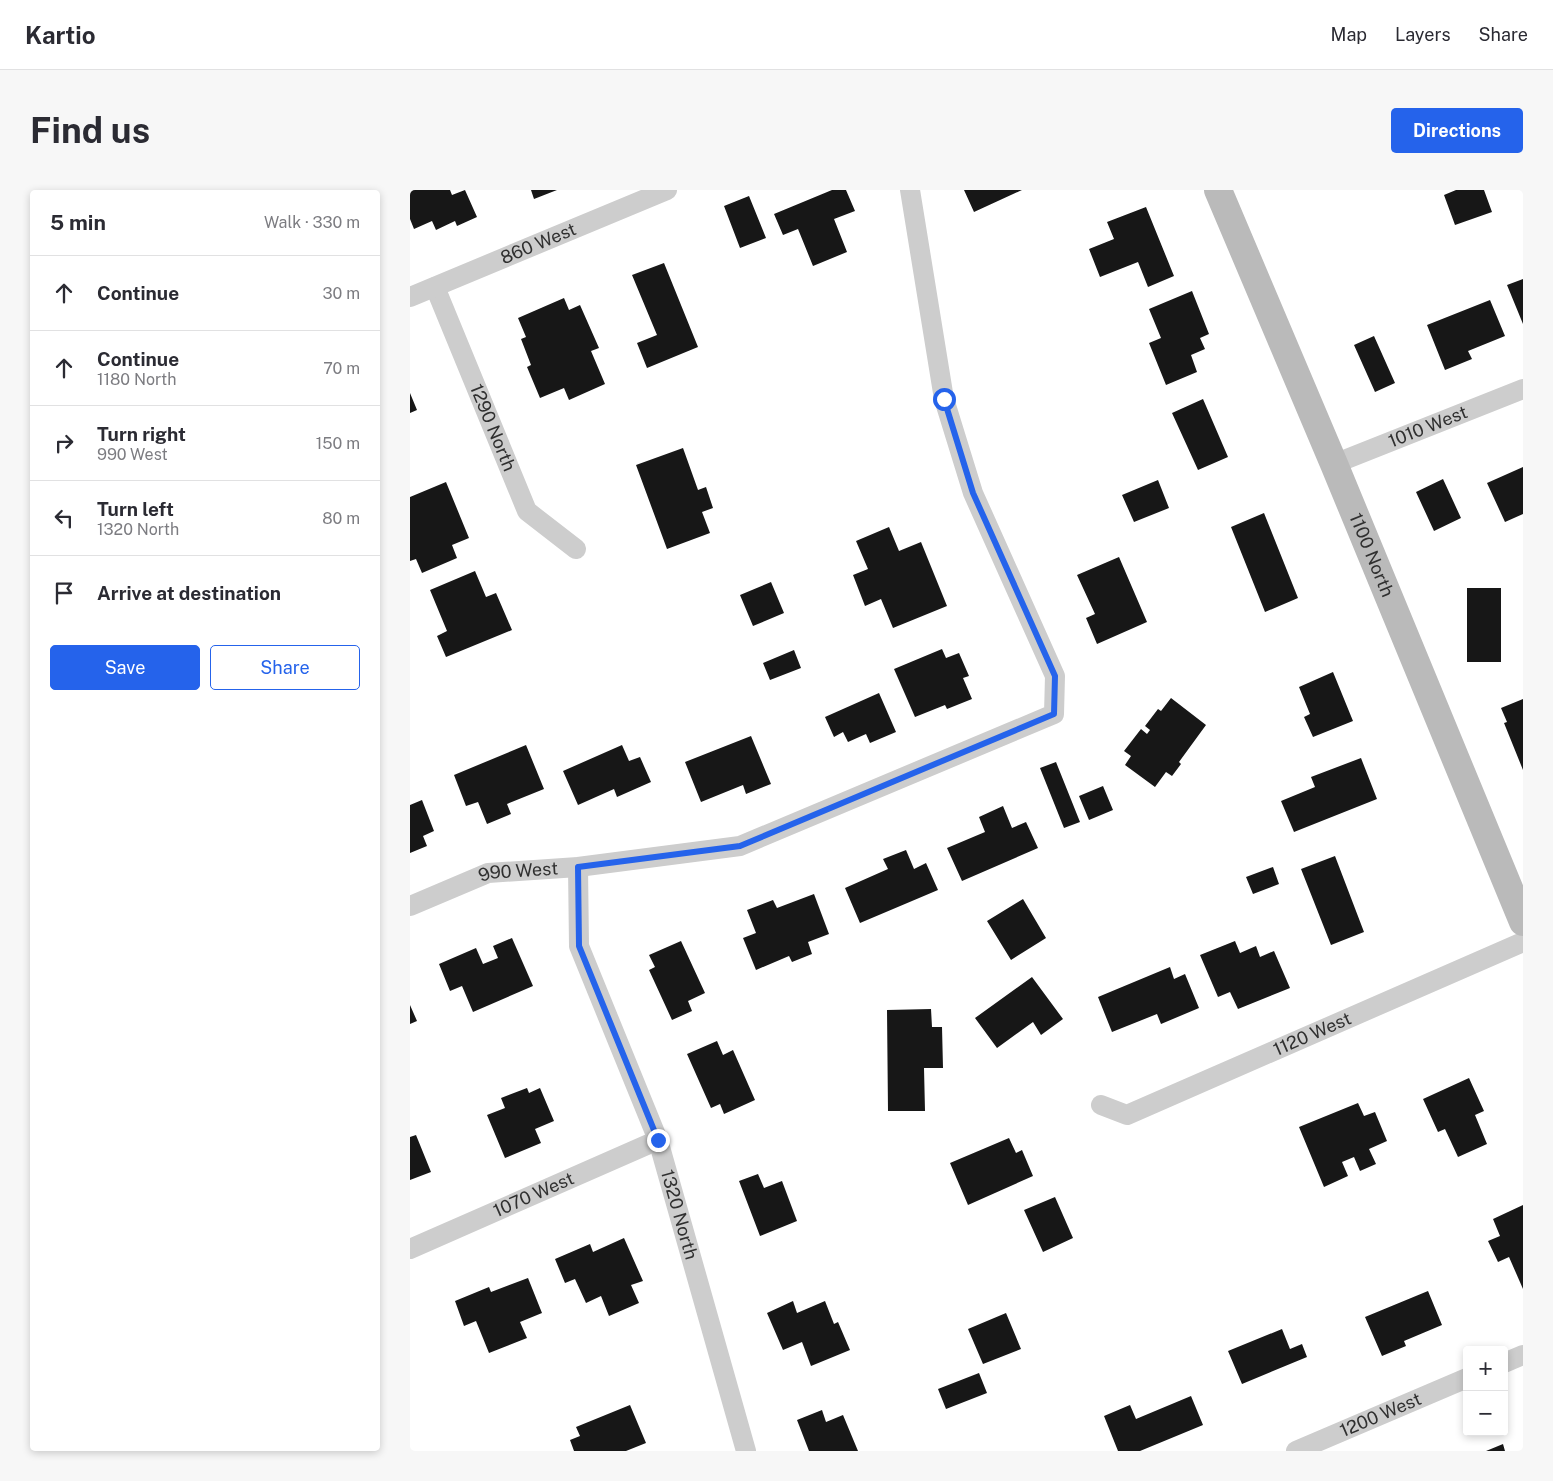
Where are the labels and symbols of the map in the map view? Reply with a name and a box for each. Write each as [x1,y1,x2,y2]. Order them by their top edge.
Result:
street label: 860 West [497,218,579,268]
street label: 1290 North [466,381,520,474]
route start [933,388,956,411]
street label: 1010 West [1385,401,1470,451]
street label: 1100 North [1345,510,1399,600]
street label: 990 West [475,857,559,886]
street label: 1120 West [1270,1007,1354,1060]
route end [647,1129,670,1152]
street label: 1070 West [490,1167,577,1221]
street label: 1320 North [657,1167,702,1262]
street label: 1200 West [1337,1388,1424,1441]

